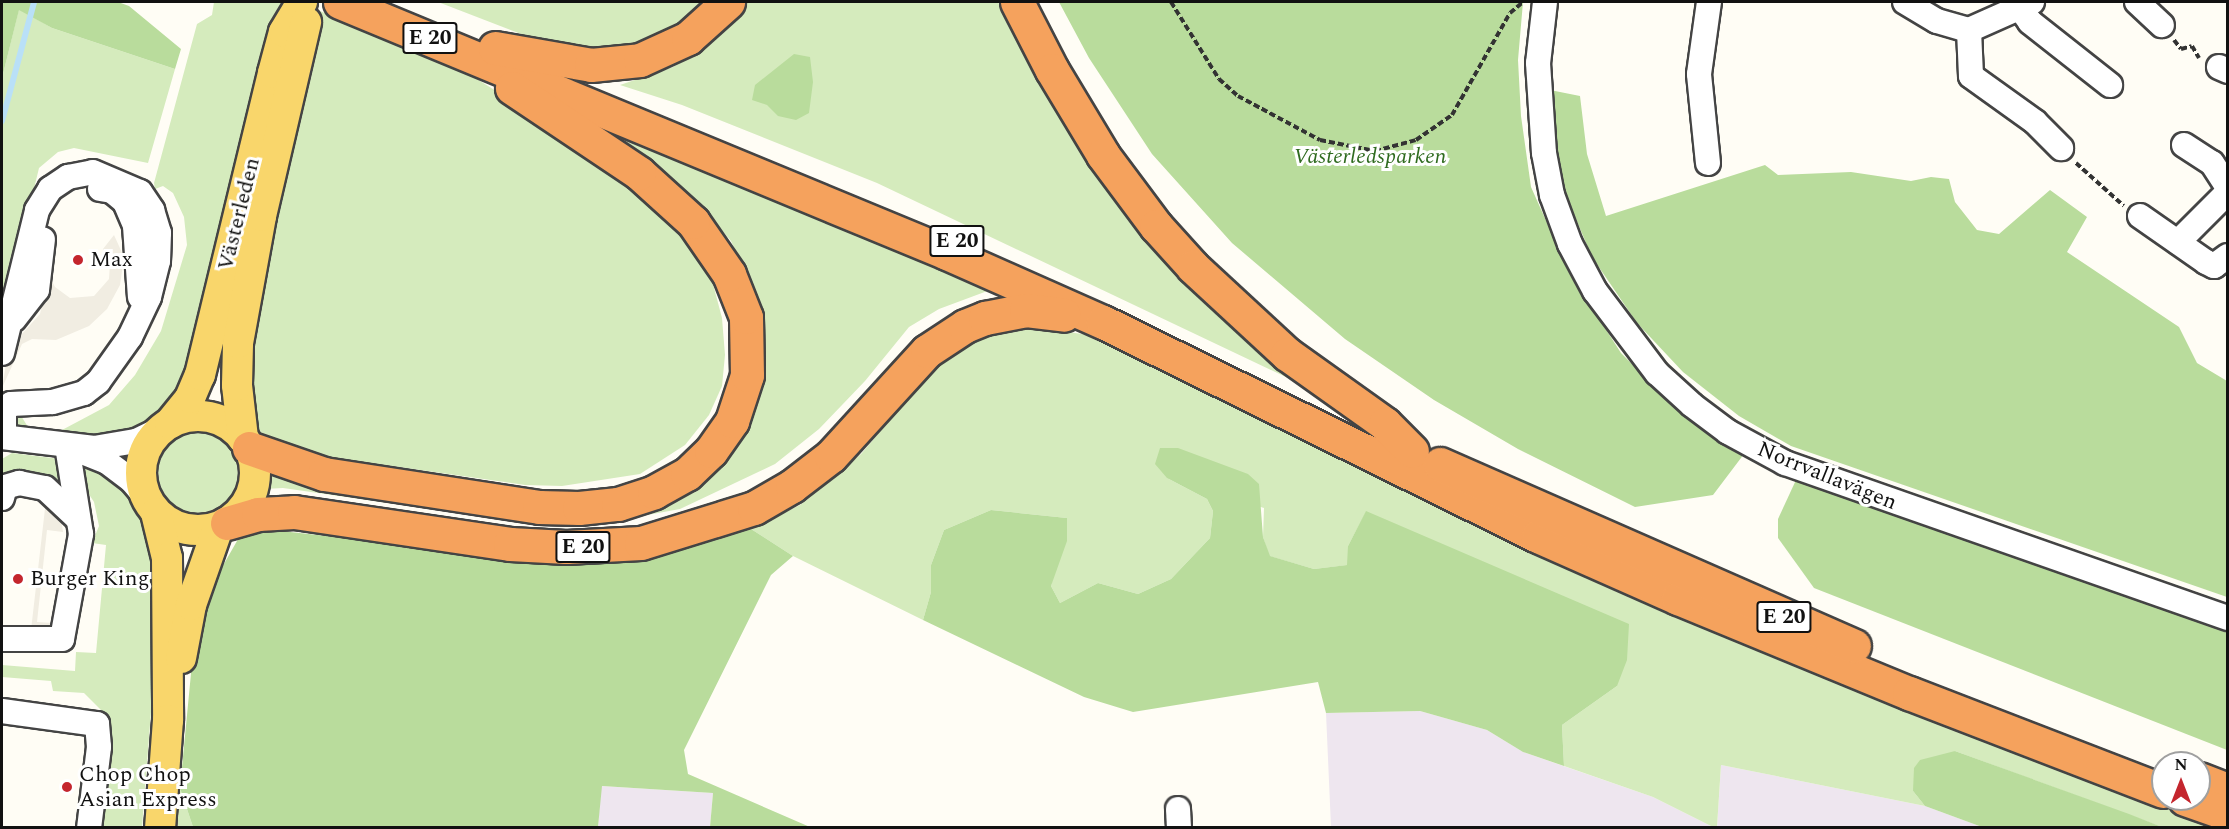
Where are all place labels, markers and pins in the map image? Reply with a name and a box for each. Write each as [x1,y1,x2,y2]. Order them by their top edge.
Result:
place label: Max [90,247,133,273]
marker: Max [71,253,85,267]
place label: Burger King [30,566,149,592]
marker: Burger King [11,572,25,586]
place label: Chop Chop Asian Express [79,761,217,812]
marker: Chop Chop Asian Express [60,780,74,794]

